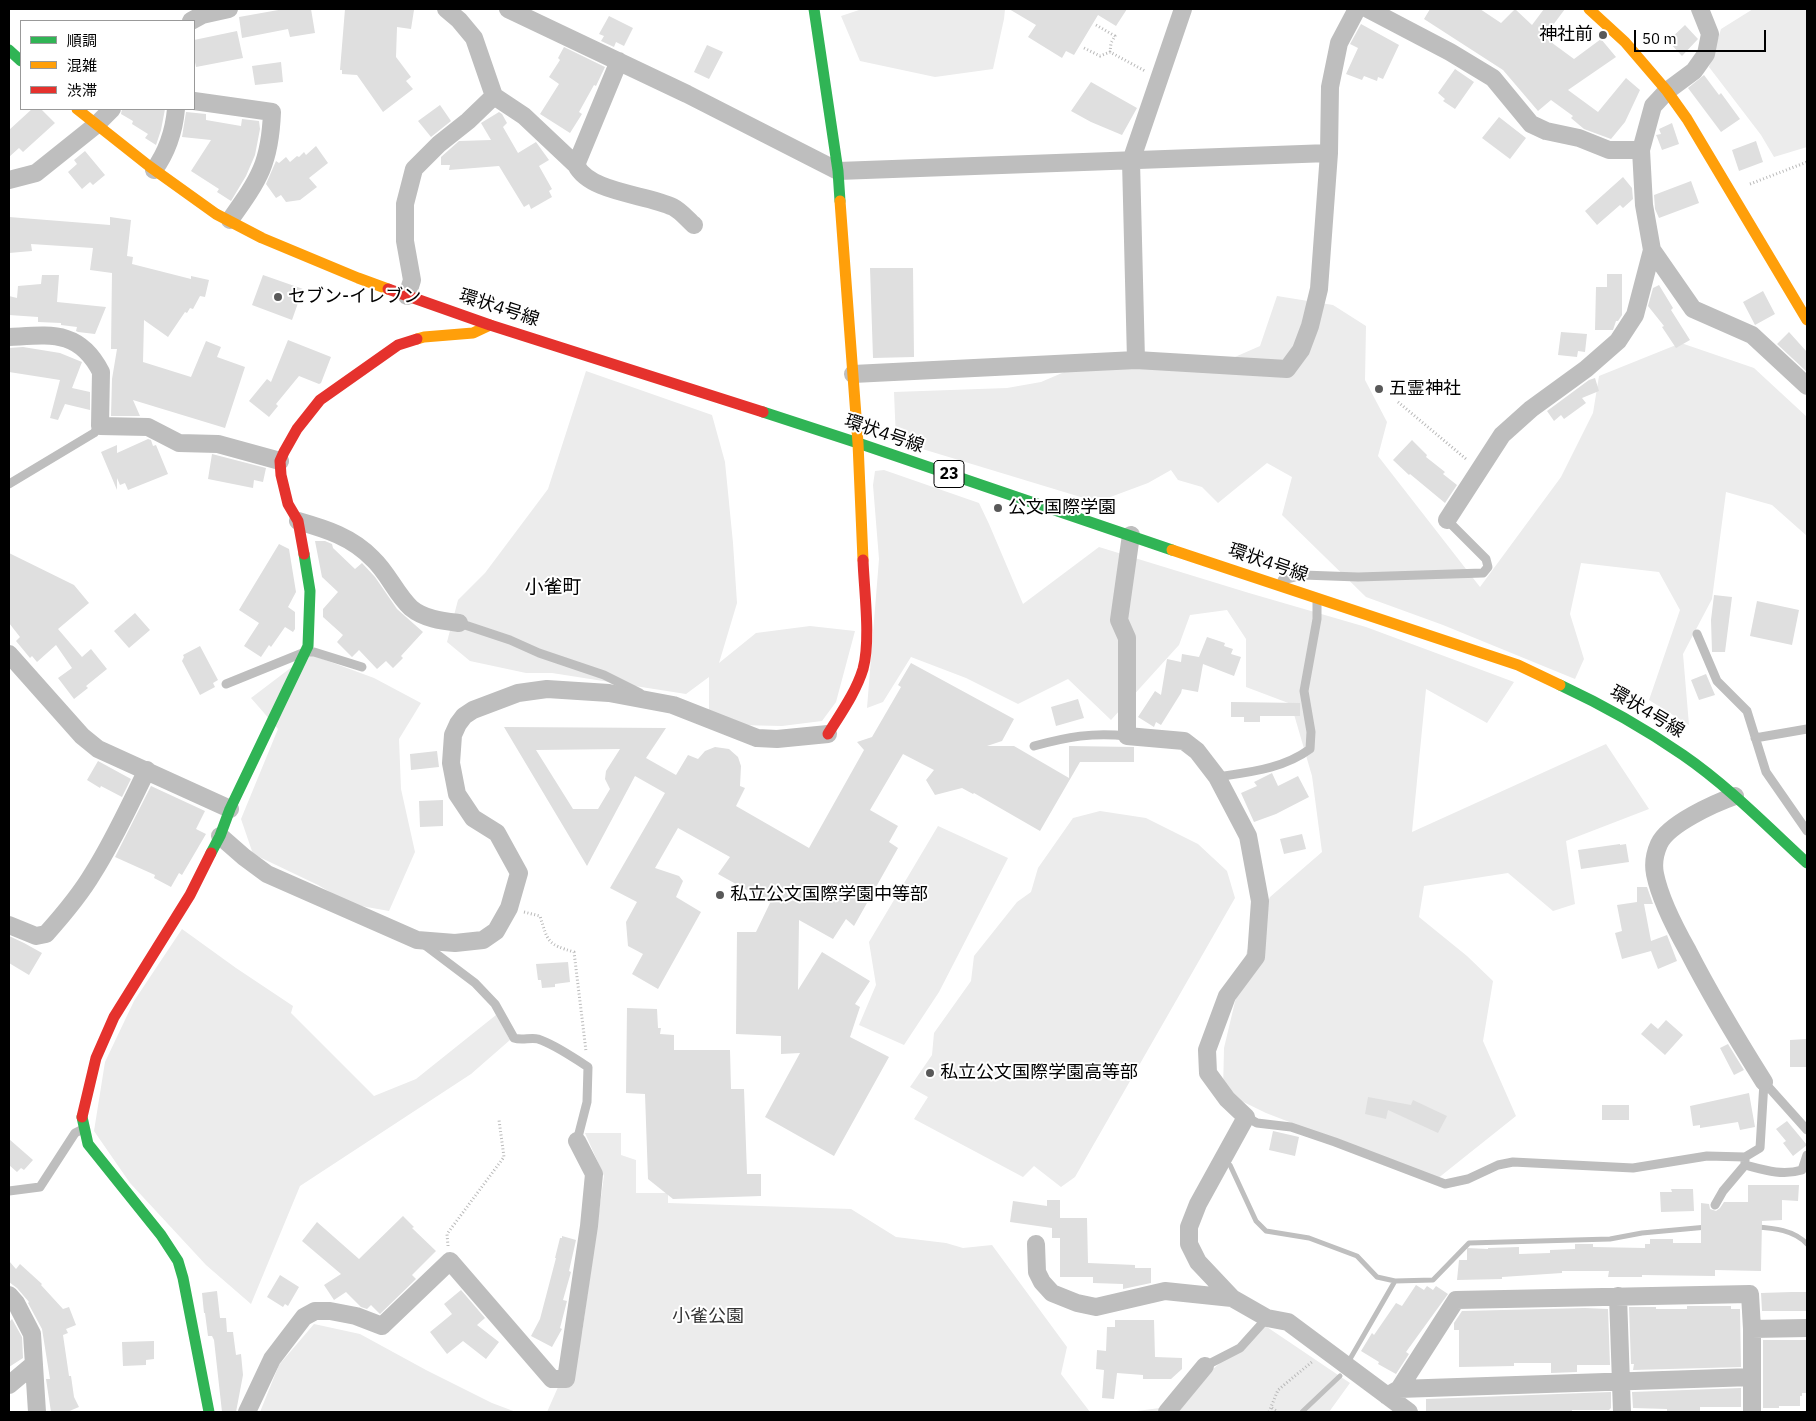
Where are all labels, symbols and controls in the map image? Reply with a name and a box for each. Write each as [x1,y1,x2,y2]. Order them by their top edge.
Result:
legend [20,20,195,110]
scale bar [1636,20,1768,52]
place label: 神社前 [1539,24,1593,46]
marker: 神社前 [1597,29,1609,41]
text: 50 m [1642,29,1677,48]
text: 順調 [67,31,97,50]
text: 混雑 [67,56,97,75]
text: 渋滞 [67,81,97,100]
street label: 環状4号線 [456,285,542,331]
place label: セブン-イレブン [288,286,421,308]
marker: セブン-イレブン [272,291,284,303]
place label: 五霊神社 [1389,378,1461,400]
marker: 五霊神社 [1373,383,1385,395]
street label: 環状4号線 [841,410,927,458]
road number: 23 [934,460,964,488]
place label: 公文国際学園 [1008,497,1116,519]
marker: 公文国際学園 [992,502,1004,514]
street label: 環状4号線 [1225,539,1311,587]
district label: 小雀町 [525,577,581,599]
street label: 環状4号線 [1606,681,1688,743]
place label: 私立公文国際学園中等部 [730,884,928,906]
marker: 私立公文国際学園中等部 [714,889,726,901]
place label: 私立公文国際学園高等部 [940,1062,1138,1084]
marker: 私立公文国際学園高等部 [924,1067,936,1079]
park label: 小雀公園 [672,1306,744,1328]

